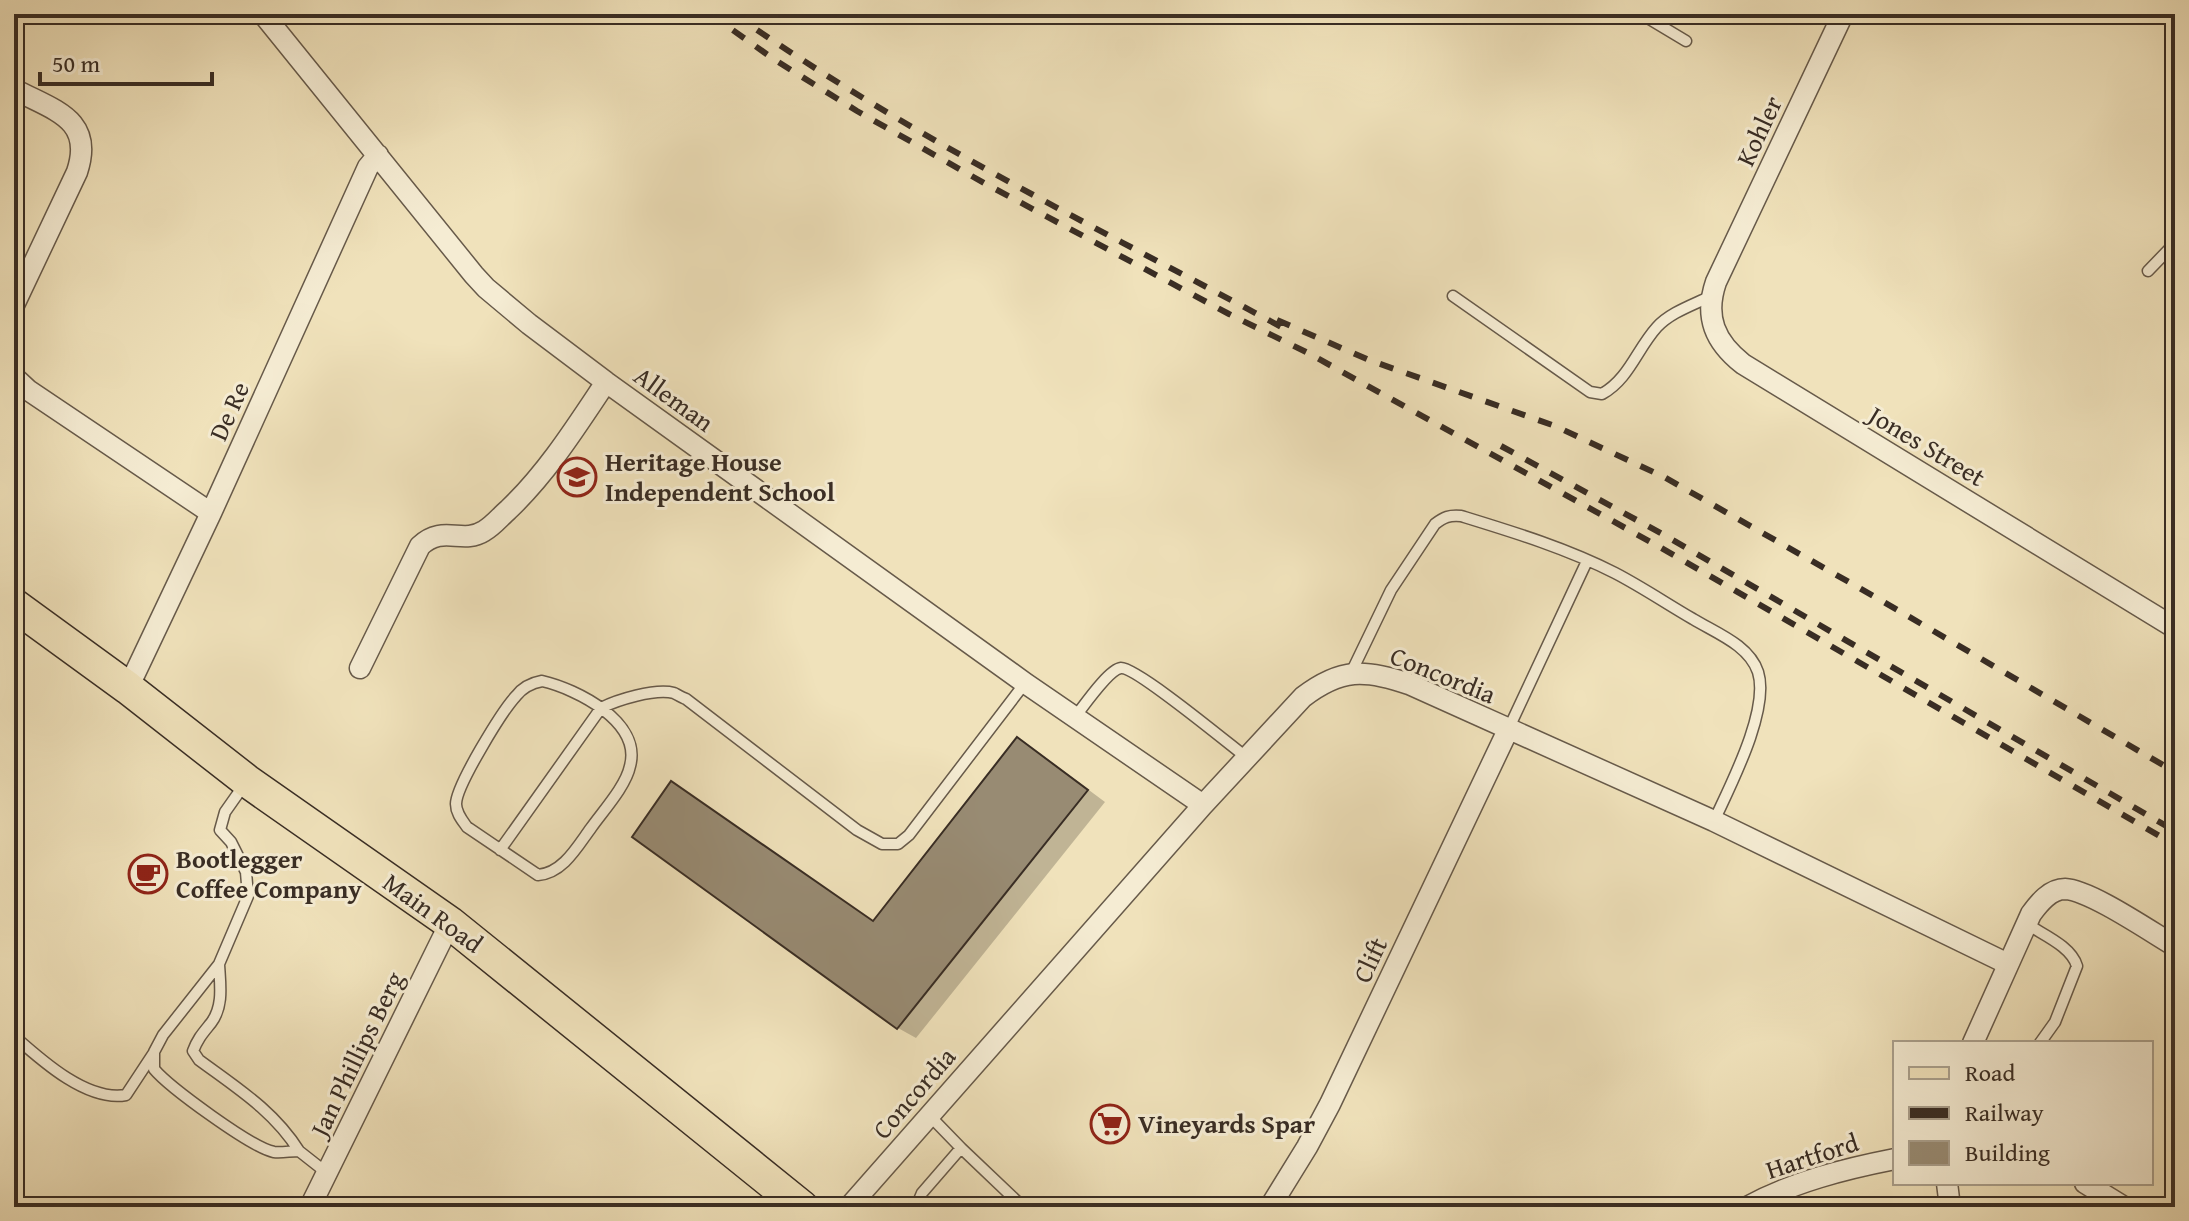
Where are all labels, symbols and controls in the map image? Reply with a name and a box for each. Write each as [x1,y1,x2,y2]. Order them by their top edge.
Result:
scale bar [40,36,212,86]
text: 50 m [52,46,100,81]
street label: Kohler [1725,89,1792,172]
street label: Alleman [626,356,723,441]
street label: De Re [198,375,259,447]
street label: Jones Street [1859,394,1993,496]
place label: Heritage House Independent School [605,442,835,511]
school or university icon: Heritage House Independent School [556,456,598,498]
street label: Concordia [1385,636,1502,714]
place label: Bootlegger Coffee Company [176,839,362,908]
cafe icon: Bootlegger Coffee Company [127,853,169,895]
street label: Main Road [375,863,492,962]
street label: Clift [1342,931,1397,989]
street label: Jan Phillips Berg [298,965,413,1146]
street label: Concordia [863,1038,965,1147]
legend [1893,1041,2153,1185]
text: Road [1965,1055,2015,1090]
text: Railway [1965,1095,2044,1130]
supermarket icon: Vineyards Spar [1089,1103,1131,1145]
place label: Vineyards Spar [1138,1104,1315,1143]
street label: Hartford [1760,1122,1863,1189]
text: Building [1965,1135,2050,1170]

